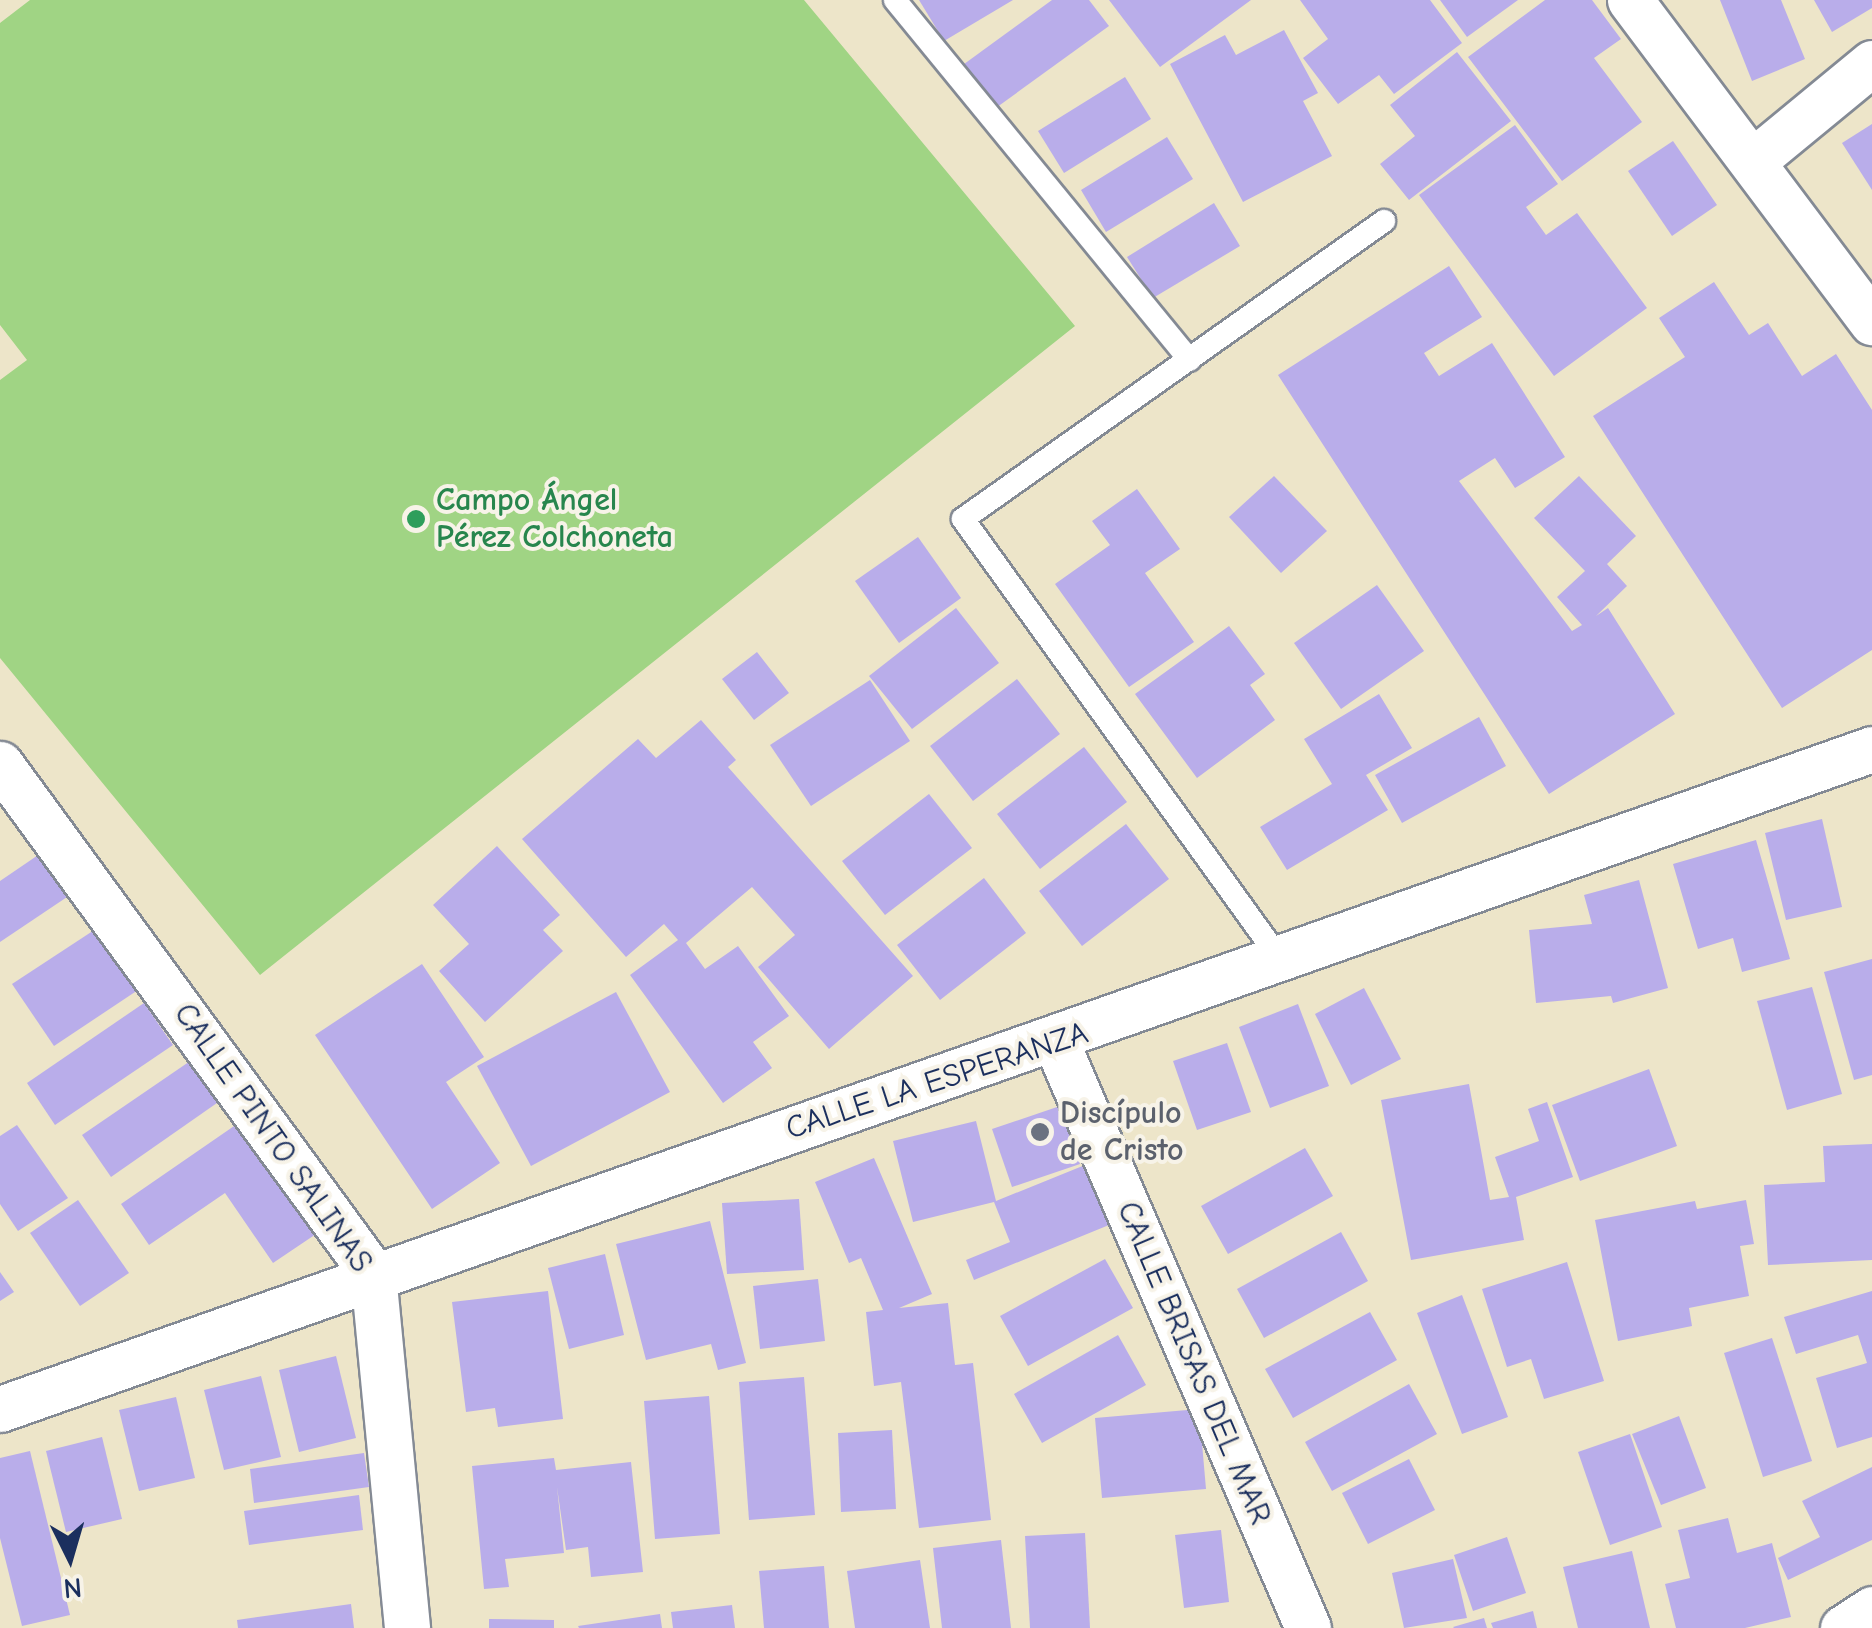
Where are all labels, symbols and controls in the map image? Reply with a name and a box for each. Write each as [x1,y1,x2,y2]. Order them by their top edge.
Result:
place label: Campo Ángel Pérez Colchoneta [436,482,673,557]
marker: Campo Ángel Pérez Colchoneta [405,508,427,530]
street label: CALLE PINTO SALINAS [165,996,381,1280]
street label: CALLE LA ESPERANZA [781,1014,1093,1148]
place label: Discípulo de Cristo [1060,1095,1184,1170]
marker: Discípulo de Cristo [1029,1121,1051,1143]
street label: CALLE BRISAS DEL MAR [1109,1196,1279,1530]
north arrow [20,1508,120,1608]
text: N [62,1571,83,1605]

